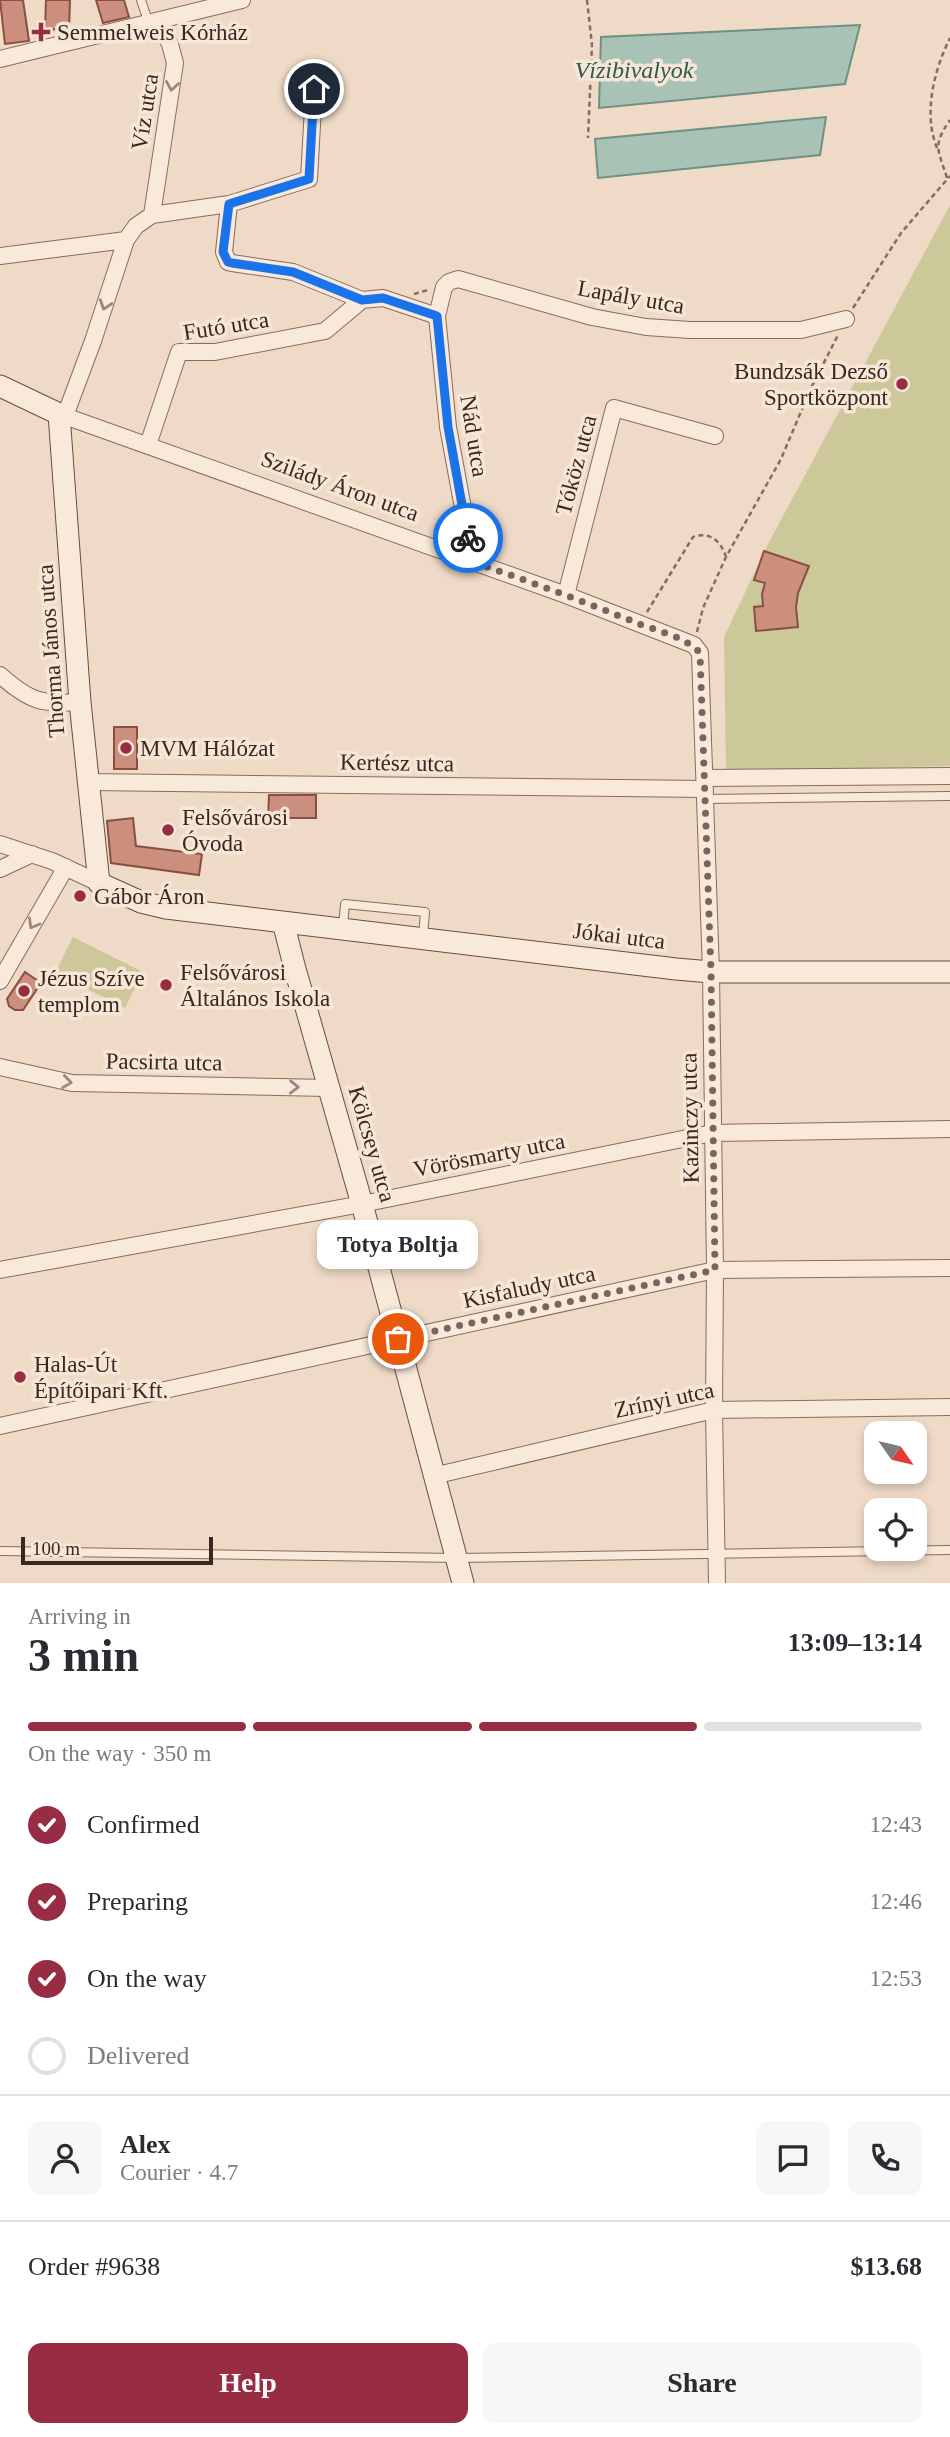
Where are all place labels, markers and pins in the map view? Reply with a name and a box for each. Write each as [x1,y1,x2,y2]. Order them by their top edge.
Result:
place label: Semmelweis Kórház [57,20,248,45]
marker: Semmelweis Kórház [31,22,51,42]
pin [284,59,344,119]
place label: Bundzsák Dezső Sportközpont [734,359,889,410]
marker: Bundzsák Dezső Sportközpont [894,376,910,392]
place label: MVM Hálózat [140,736,275,761]
marker: MVM Hálózat [118,740,134,756]
place label: Felsővárosi Óvoda [182,805,288,856]
marker: Felsővárosi Óvoda [160,822,176,838]
place label: Gábor Áron [94,884,205,909]
marker: Gábor Áron [72,888,88,904]
place label: Felsővárosi Általános Iskola [180,960,330,1011]
place label: Jézus Szíve templom [38,966,145,1017]
marker: Felsővárosi Általános Iskola [158,977,174,993]
marker: Jézus Szíve templom [16,983,32,999]
callout: Totya Boltja [318,1220,478,1269]
pin [368,1309,428,1369]
place label: Halas-Út Építőipari Kft. [34,1351,168,1403]
marker: Halas-Út Építőipari Kft. [12,1369,28,1385]

